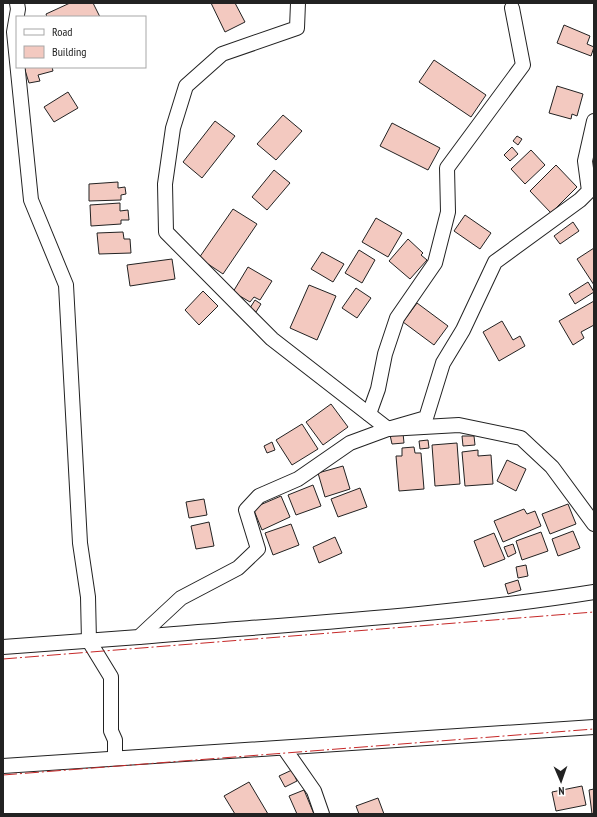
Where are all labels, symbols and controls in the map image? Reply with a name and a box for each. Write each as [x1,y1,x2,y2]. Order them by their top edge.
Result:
legend [16,16,146,68]
text: Road [52,24,72,39]
text: Building [52,44,87,59]
north arrow [541,761,581,801]
text: N [558,784,565,798]

